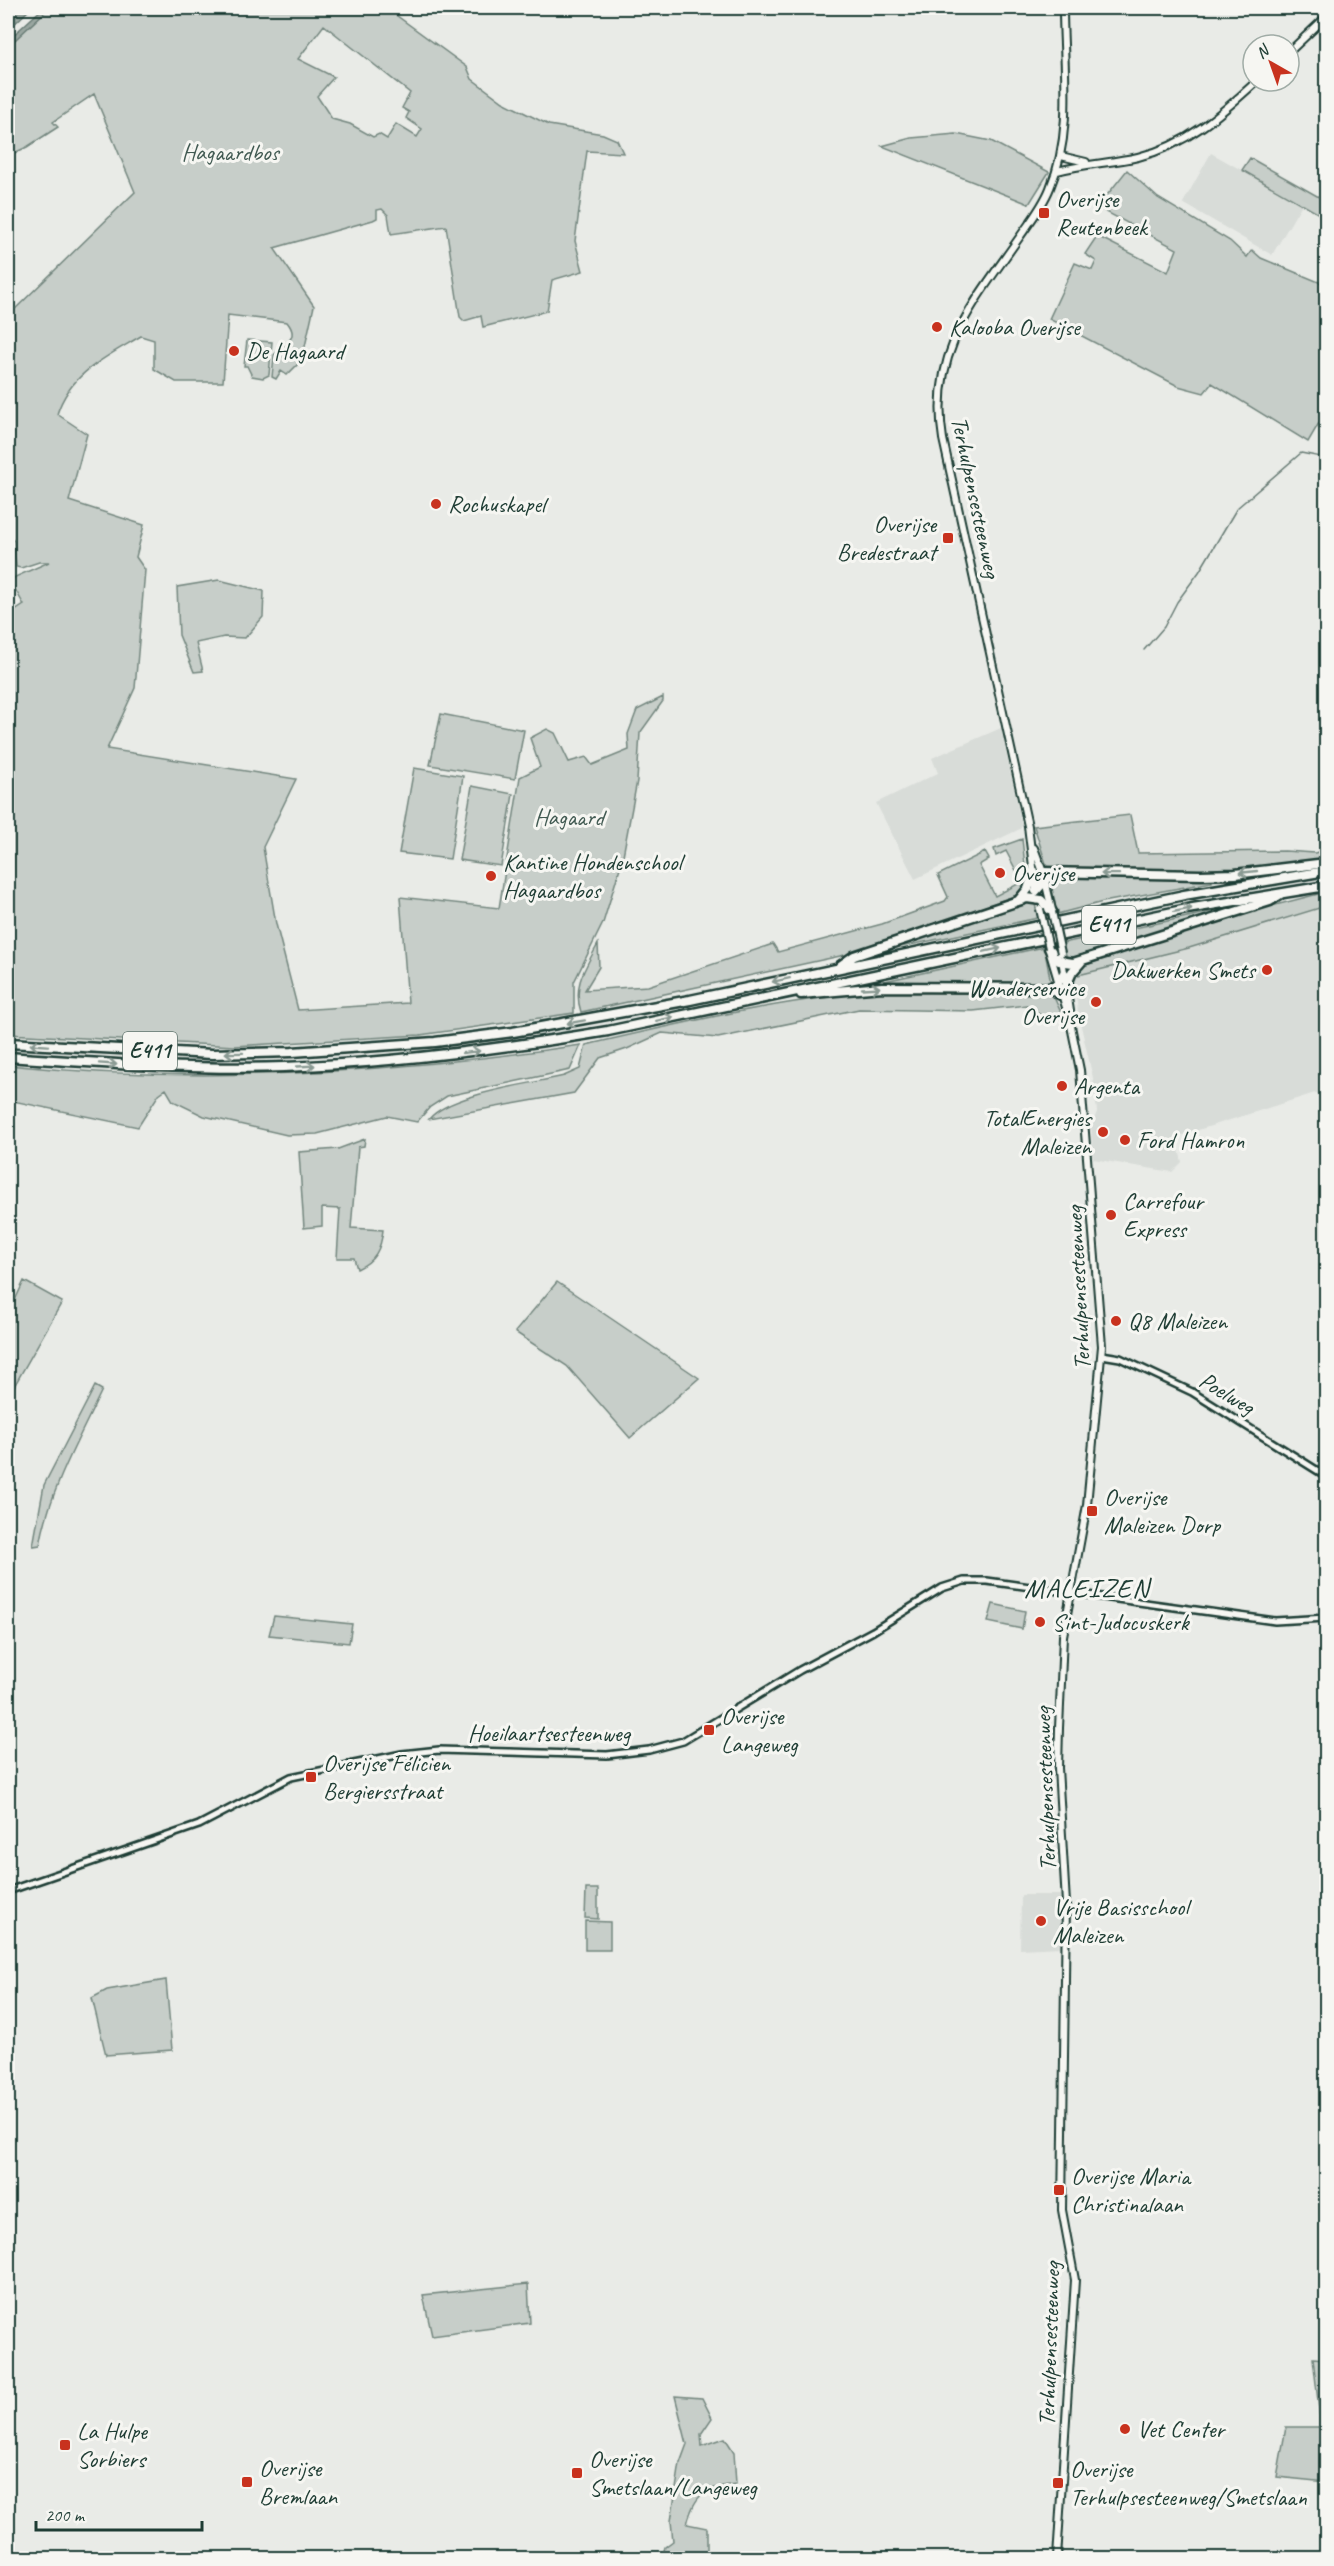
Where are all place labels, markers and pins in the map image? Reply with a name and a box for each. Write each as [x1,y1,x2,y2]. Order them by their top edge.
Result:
place label: Overijse Reutenbeek [1056,184,1149,242]
marker: Overijse Reutenbeek [1037,206,1051,220]
place label: Kalooba Overijse [949,312,1082,342]
marker: Kalooba Overijse [930,320,944,334]
place label: De Hagaard [246,336,347,366]
marker: De Hagaard [227,344,241,358]
place label: Rochuskapel [448,489,549,519]
marker: Rochuskapel [429,497,443,511]
place label: Overijse Bredestraat [837,509,939,567]
marker: Overijse Bredestraat [941,531,955,545]
place label: Kantine Hondenschool Hagaardbos [503,847,685,905]
place label: Overijse [1012,858,1077,888]
marker: Overijse [993,866,1007,880]
marker: Kantine Hondenschool Hagaardbos [484,869,498,883]
place label: Dakwerken Smets [1111,955,1257,985]
marker: Dakwerken Smets [1260,963,1274,977]
place label: Wonderservice Overijse [968,973,1086,1031]
marker: Wonderservice Overijse [1089,995,1103,1009]
place label: Argenta [1074,1071,1141,1101]
marker: Argenta [1055,1079,1069,1093]
place label: TotalEnergies Maleizen [983,1103,1093,1161]
marker: TotalEnergies Maleizen [1096,1125,1110,1139]
place label: Ford Hamron [1137,1125,1244,1155]
marker: Ford Hamron [1118,1133,1132,1147]
place label: Carrefour Express [1123,1186,1205,1244]
marker: Carrefour Express [1104,1208,1118,1222]
place label: Q8 Maleizen [1128,1306,1228,1336]
marker: Q8 Maleizen [1109,1314,1123,1328]
place label: Overijse Maleizen Dorp [1104,1482,1222,1540]
marker: Overijse Maleizen Dorp [1085,1504,1099,1518]
place label: Sint-Judocuskerk [1052,1607,1191,1637]
marker: Sint-Judocuskerk [1033,1615,1047,1629]
place label: Overijse Langeweg [721,1701,799,1759]
marker: Overijse Langeweg [702,1723,716,1737]
place label: Overijse Félicien Bergiersstraat [323,1748,451,1806]
marker: Overijse Félicien Bergiersstraat [304,1770,318,1784]
place label: Vrije Basisschool Maleizen [1053,1892,1192,1950]
marker: Vrije Basisschool Maleizen [1034,1914,1048,1928]
place label: Overijse Maria Christinalaan [1071,2161,1192,2219]
marker: Overijse Maria Christinalaan [1052,2183,1066,2197]
place label: Vet Center [1137,2414,1227,2444]
place label: La Hulpe Sorbiers [77,2416,149,2474]
marker: Vet Center [1118,2422,1132,2436]
marker: La Hulpe Sorbiers [58,2438,72,2452]
place label: Overijse Smetslaan/Langeweg [589,2444,758,2502]
place label: Overijse Bremlaan [259,2453,338,2511]
place label: Overijse Terhulpsesteenweg/Smetslaan [1070,2454,1307,2512]
marker: Overijse Smetslaan/Langeweg [570,2466,584,2480]
marker: Overijse Bremlaan [240,2475,254,2489]
marker: Overijse Terhulpsesteenweg/Smetslaan [1051,2476,1065,2490]

